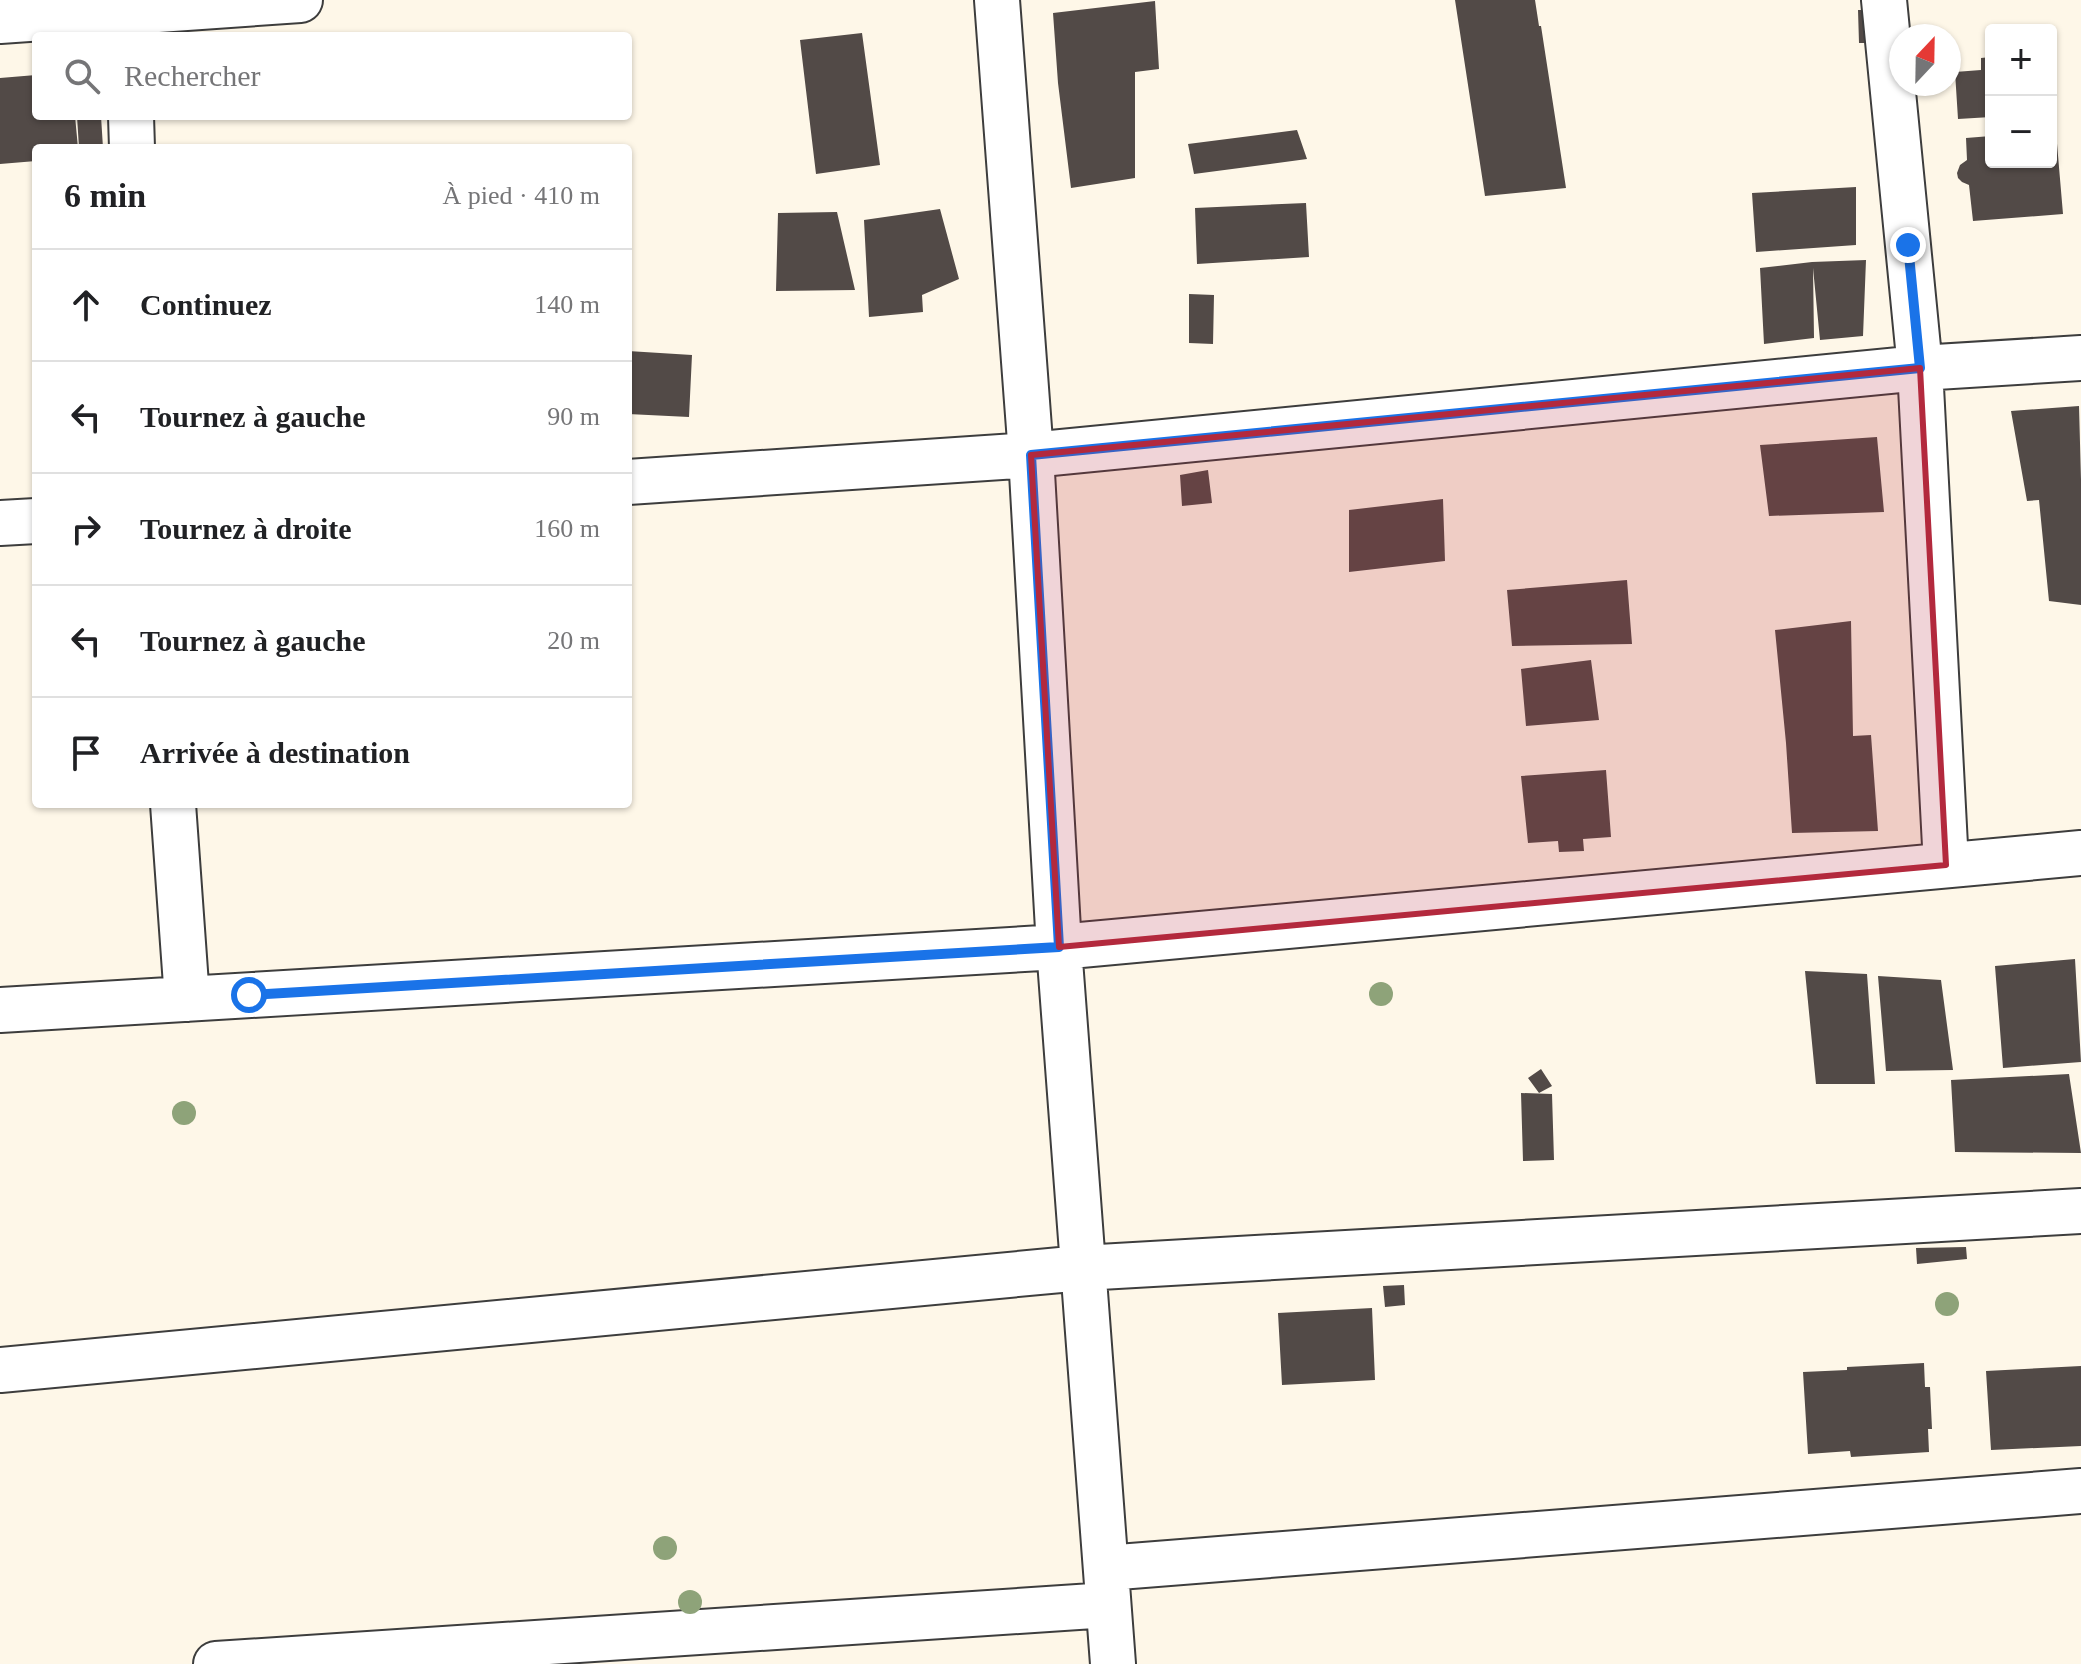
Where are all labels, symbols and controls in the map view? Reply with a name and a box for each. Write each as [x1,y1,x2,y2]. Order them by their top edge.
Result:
north arrow [1889,24,1961,96]
map controls [1985,24,2057,168]
button: + [1985,24,2057,96]
search box [32,32,632,120]
icon: search [60,54,104,98]
text: Rechercher [124,59,261,92]
button: − [1985,96,2057,168]
text: 6 min [64,177,146,214]
text: À pied · 410 m [443,181,600,210]
route end [1890,227,1926,263]
icon: ahead [64,283,108,327]
text: Continuez [140,288,272,321]
text: 140 m [534,290,600,319]
icon: left [64,395,108,439]
text: Tournez à gauche [140,400,366,433]
text: 90 m [547,402,600,431]
icon: right [64,507,108,551]
text: Tournez à droite [140,512,352,545]
text: 160 m [534,514,600,543]
icon: left [64,619,108,663]
text: Tournez à gauche [140,624,366,657]
text: 20 m [547,626,600,655]
icon: arrive [64,731,108,775]
text: Arrivée à destination [140,736,410,769]
route start [231,977,267,1013]

